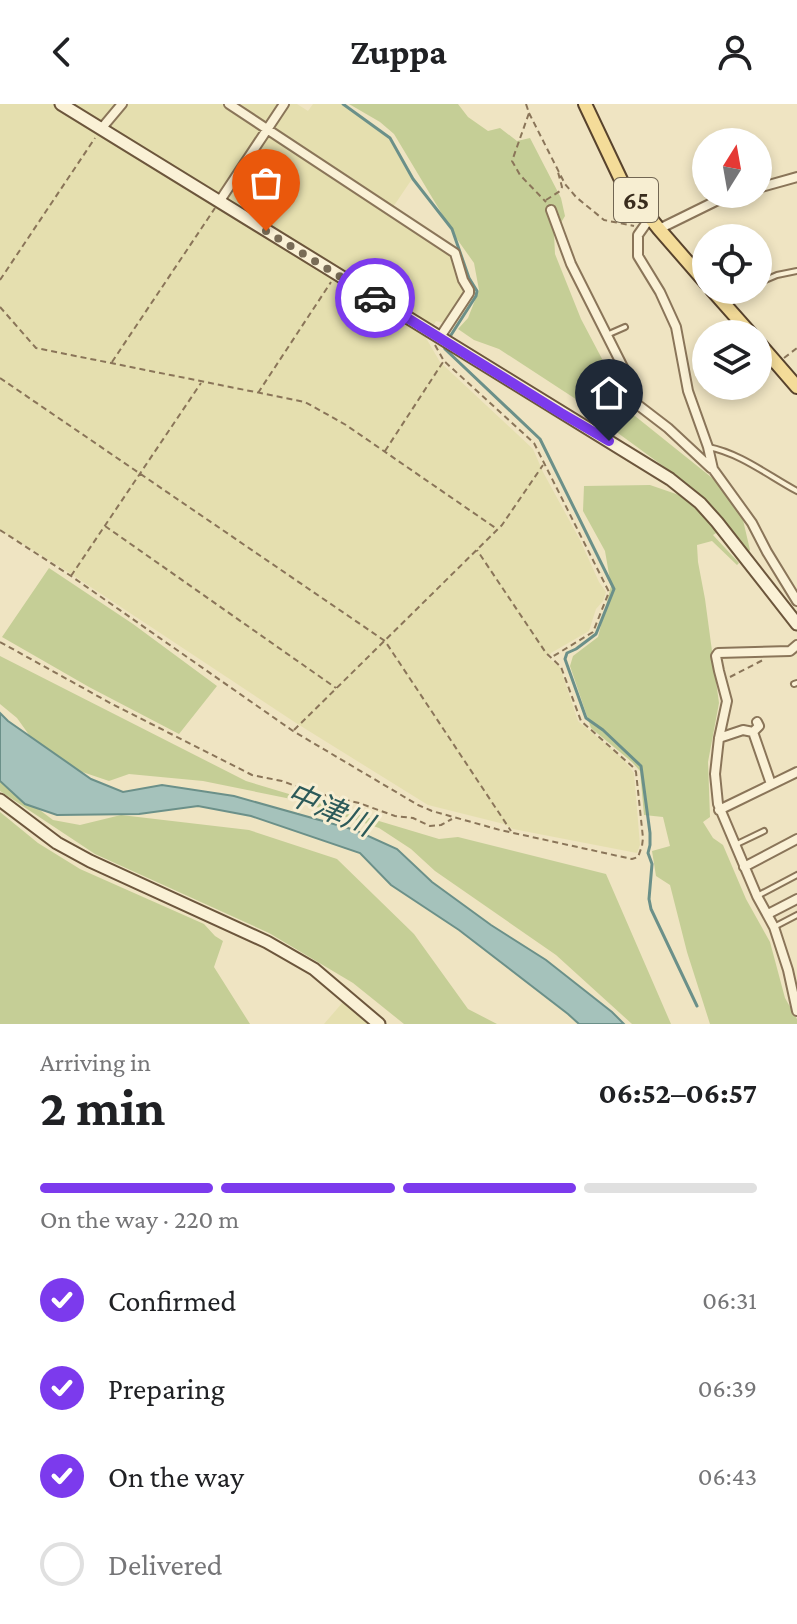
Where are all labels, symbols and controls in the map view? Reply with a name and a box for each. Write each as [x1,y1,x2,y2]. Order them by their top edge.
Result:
icon: back [40,30,84,74]
icon: person [713,30,757,74]
text: Zuppa [350,32,447,72]
north arrow [692,128,772,208]
map controls [692,128,772,400]
pin [232,149,300,231]
icon: bag [244,161,288,205]
road number: 65 [614,178,658,222]
button: locate [692,224,772,304]
courier [335,258,415,338]
icon: car [353,276,397,320]
button: layers [692,320,772,400]
pin [575,359,643,441]
icon: home [587,371,631,415]
water label: 中津川 [282,776,381,843]
text: Arriving in [40,1048,151,1077]
text: 06:52–06:57 [598,1076,757,1109]
text: 2 min [40,1078,165,1136]
text: On the way · 220 m [40,1205,239,1234]
icon: check [40,1278,84,1322]
text: Confirmed [108,1284,236,1317]
text: 06:31 [702,1286,757,1315]
icon: check [40,1366,84,1410]
text: Preparing [108,1372,225,1405]
text: 06:39 [698,1374,757,1403]
icon: check [40,1454,84,1498]
text: On the way [108,1460,244,1493]
text: 06:43 [698,1462,757,1491]
text: Delivered [108,1548,223,1581]

